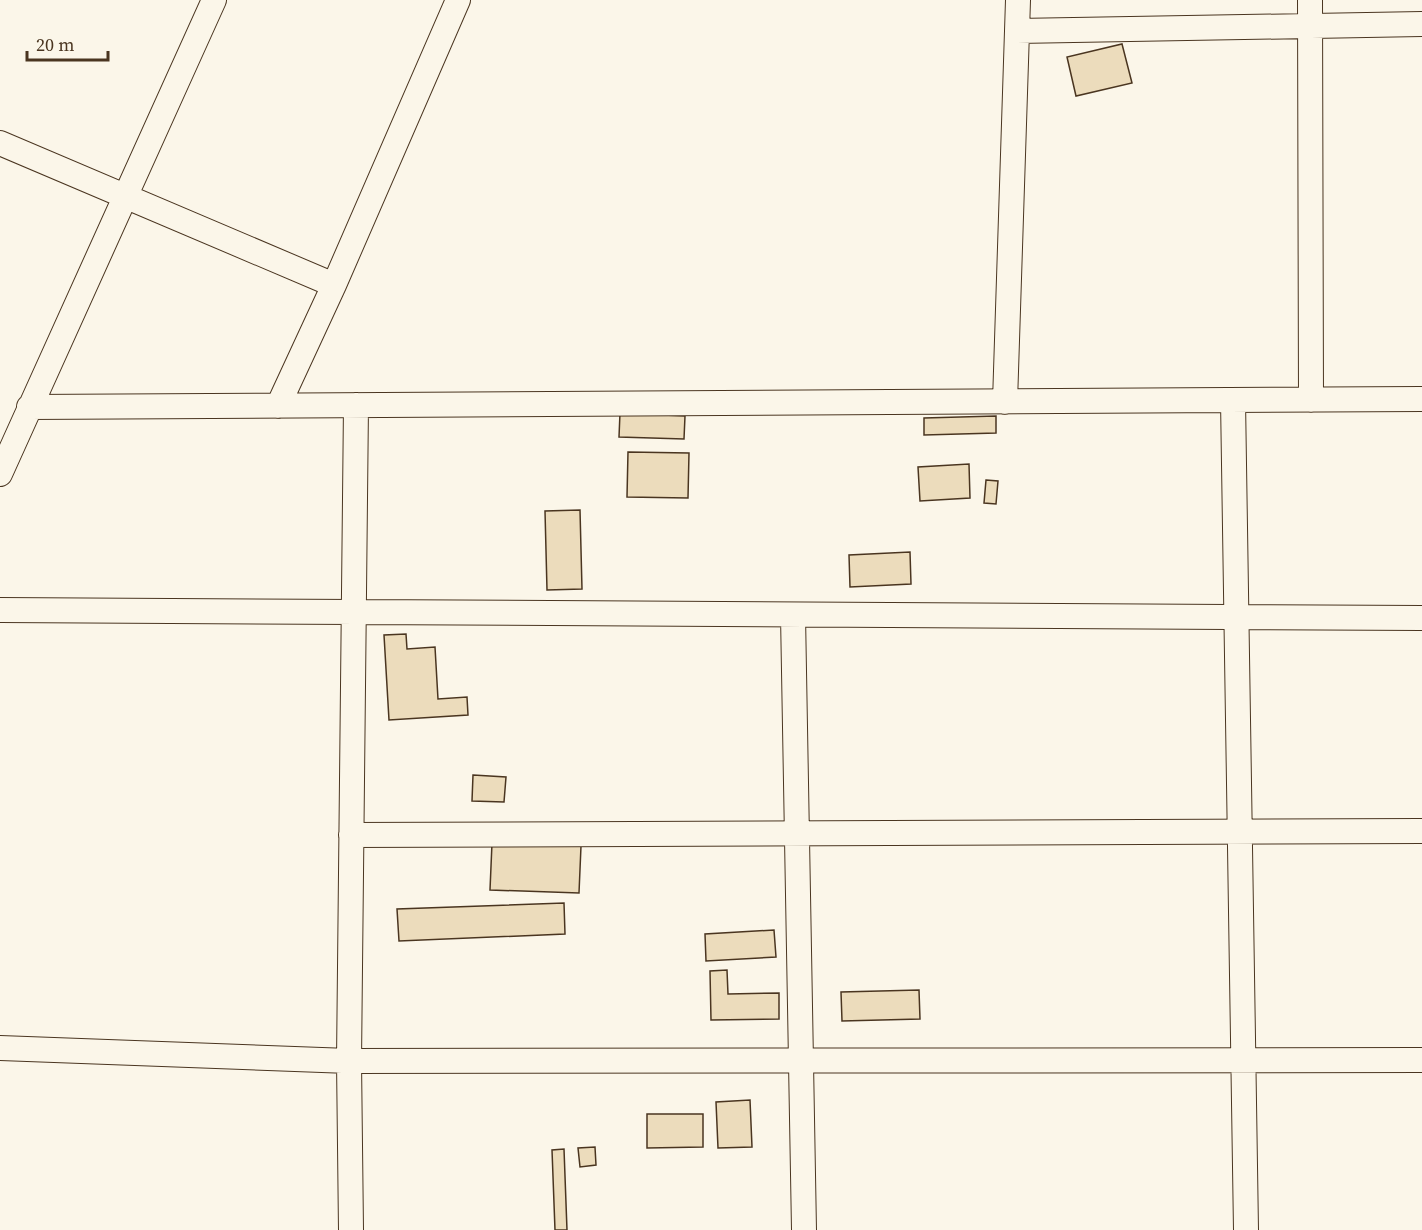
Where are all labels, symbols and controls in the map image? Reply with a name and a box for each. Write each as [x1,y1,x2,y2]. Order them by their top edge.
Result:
scale bar [27,24,108,62]
text: 20 m [36,32,74,57]

